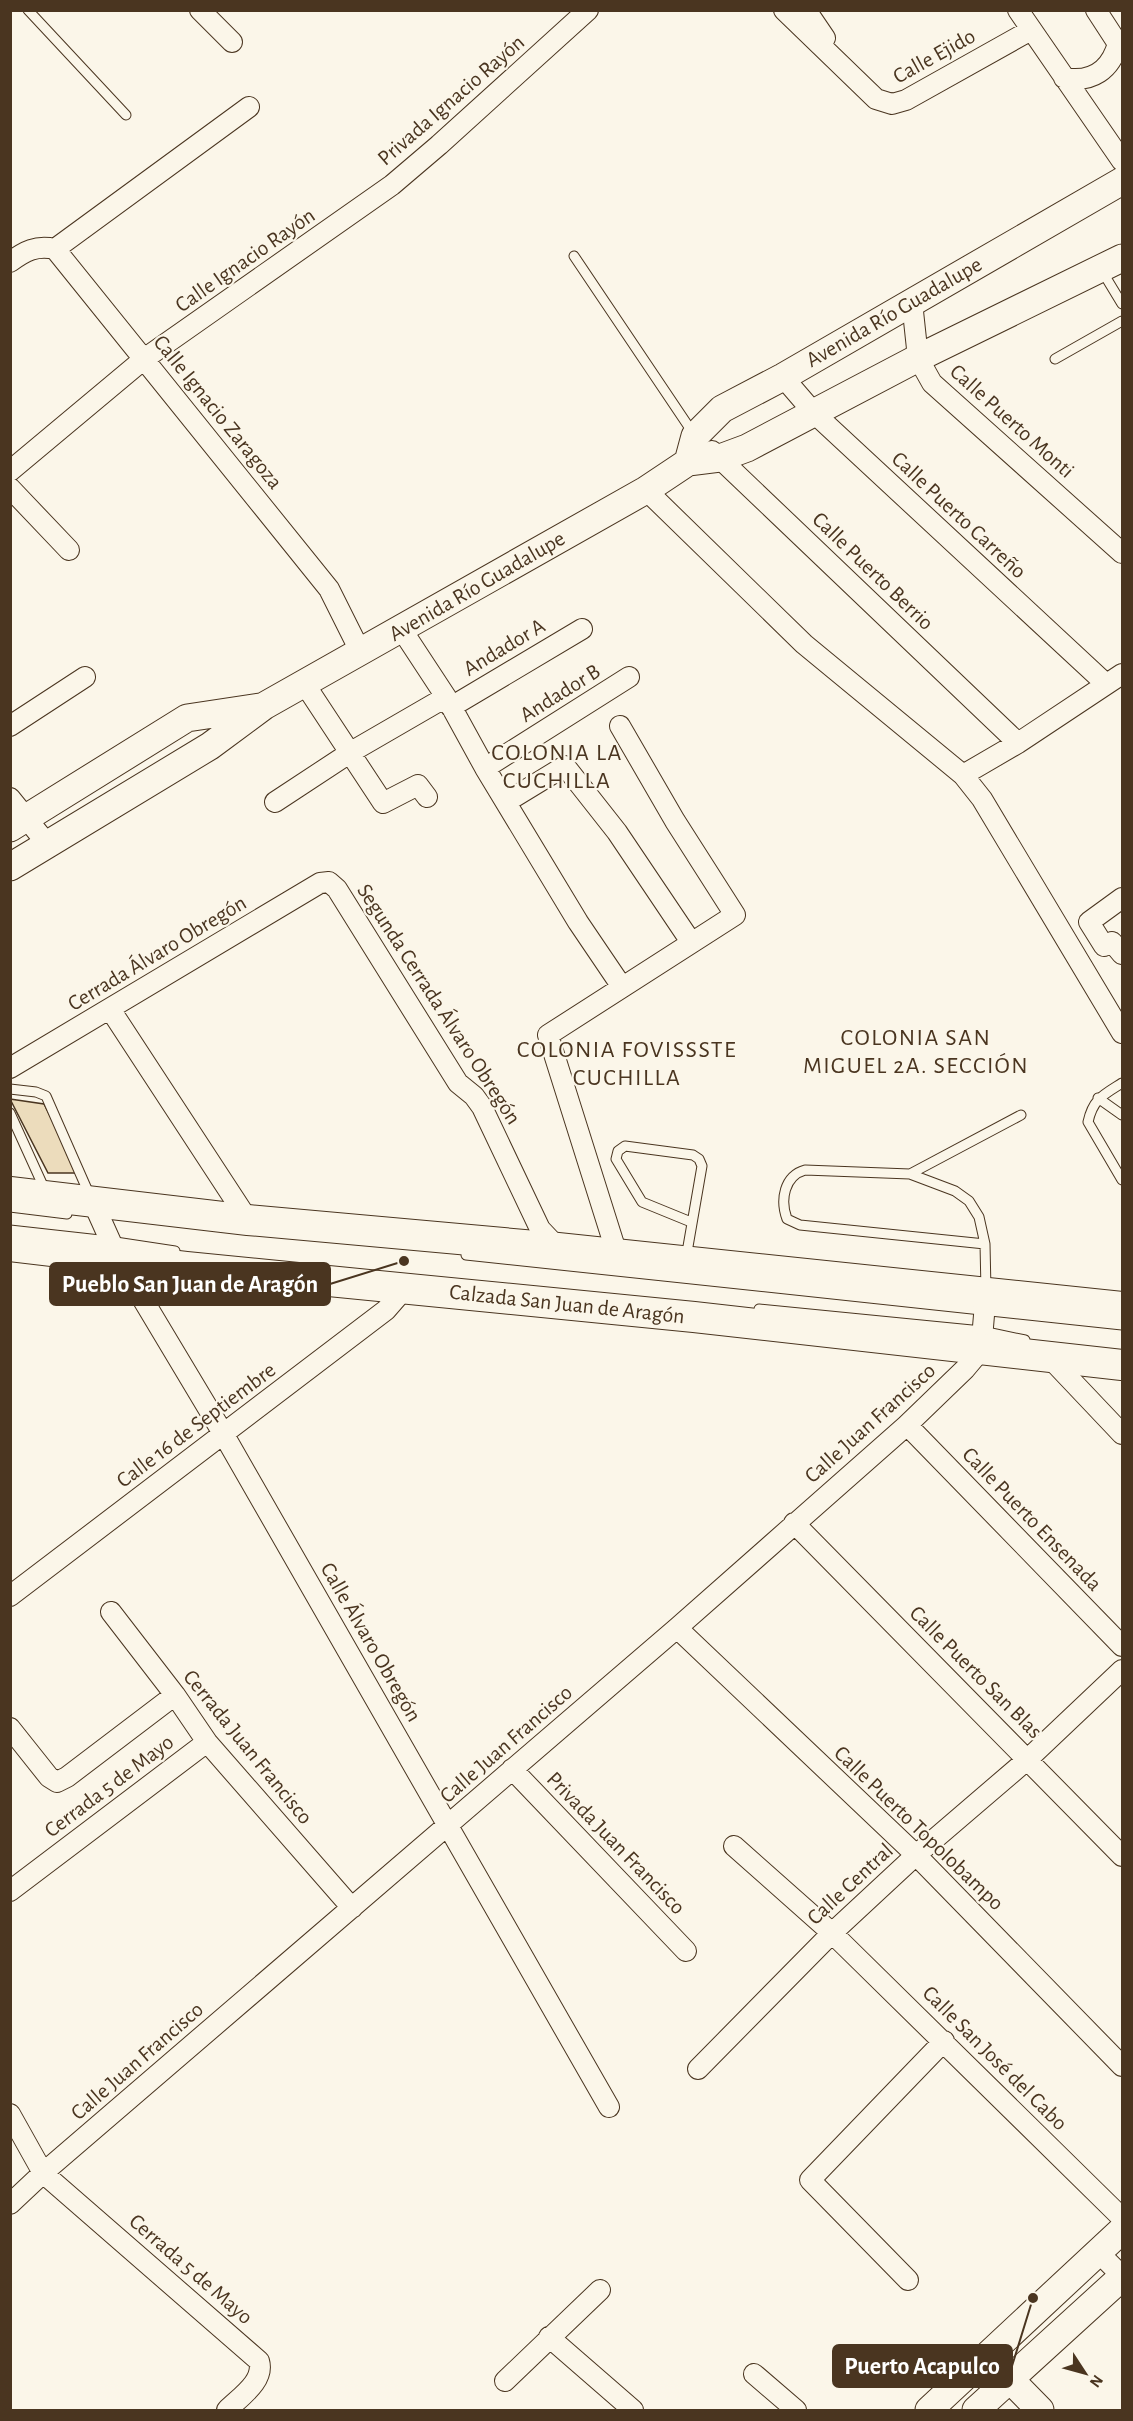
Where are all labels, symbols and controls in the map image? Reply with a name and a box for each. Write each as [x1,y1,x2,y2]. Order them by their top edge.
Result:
street label: Calle Ejido [889,25,979,87]
street label: Privada Ignacio Rayón [373,31,529,169]
street label: Calle Ignacio Rayón [171,204,319,316]
street label: Avenida Río Guadalupe [802,253,986,371]
street label: Calle Ignacio Zaragoza [149,331,287,493]
street label: Calle Puerto Monti [946,360,1078,482]
street label: Calle Puerto Carreño [888,447,1030,583]
street label: Calle Puerto Berrio [808,508,938,634]
street label: Avenida Río Guadalupe [385,527,569,645]
street label: Andador A [459,614,549,680]
street label: Andador B [516,660,604,726]
district label: COLONIA LA CUCHILLA [491,741,623,793]
street label: Segunda Cerrada Álvaro Obregón [353,879,526,1128]
street label: Cerrada Álvaro Obregón [64,890,250,1015]
district label: COLONIA SAN MIGUEL 2A. SECCIÓN [803,1026,1029,1078]
district label: COLONIA FOVISSSTE CUCHILLA [517,1038,737,1090]
callout: Pueblo San Juan de Aragón [50,1263,330,1305]
text: Pueblo San Juan de Aragón [62,1273,318,1297]
street label: Calzada San Juan de Aragón [448,1281,686,1327]
street label: Calle 16 de Septiembre [112,1358,280,1492]
street label: Calle Juan Francisco [801,1359,939,1487]
street label: Calle Puerto Ensenada [958,1443,1106,1595]
street label: Calle Álvaro Obregón [317,1558,426,1725]
street label: Calle Puerto San Blas [906,1602,1046,1742]
street label: Cerrada Juan Francisco [179,1666,317,1828]
street label: Calle Juan Francisco [436,1681,576,1807]
street label: Cerrada 5 de Mayo [40,1730,178,1842]
street label: Calle Puerto Topolobampo [830,1742,1008,1914]
street label: Privada Juan Francisco [543,1767,689,1919]
street label: Calle Central [803,1839,897,1929]
street label: Calle San José del Cabo [918,1981,1072,2135]
street label: Calle Juan Francisco [67,1998,207,2124]
street label: Cerrada 5 de Mayo [125,2210,257,2328]
north arrow [1055,2343,1115,2403]
callout: Puerto Acapulco [833,2345,1012,2387]
text: Puerto Acapulco [844,2355,1000,2379]
text: N [1087,2372,1106,2390]

